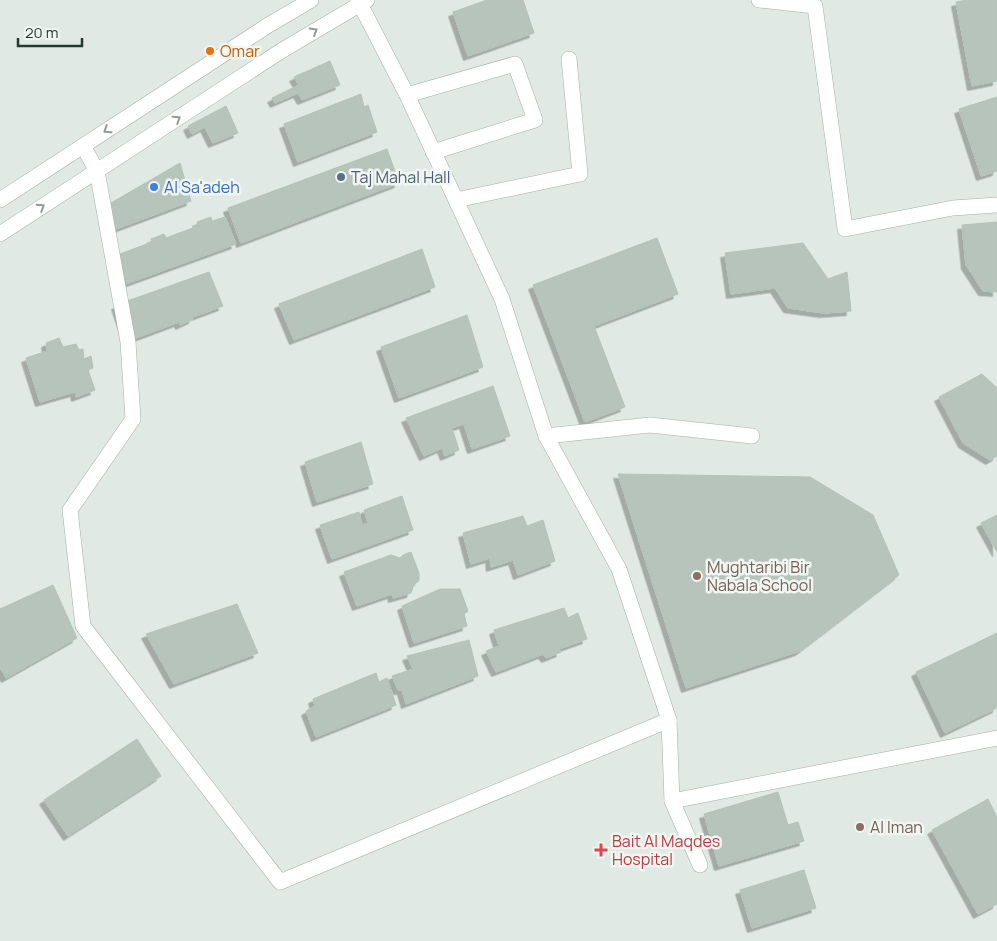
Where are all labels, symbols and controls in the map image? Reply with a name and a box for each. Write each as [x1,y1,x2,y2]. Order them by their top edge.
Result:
scale bar [18,15,81,47]
text: 20 m [25,22,58,43]
one-way arrow [309,28,318,38]
place label: Omar [220,40,260,62]
marker: Omar [204,45,216,57]
one-way arrow [172,115,181,125]
one-way arrow [104,124,113,133]
place label: Taj Mahal Hall [351,166,451,188]
marker: Taj Mahal Hall [335,171,347,183]
place label: Al Sa'adeh [164,176,240,198]
marker: Al Sa'adeh [148,181,160,193]
one-way arrow [36,204,45,214]
place label: Mughtaribi Bir Nabala School [707,556,812,596]
marker: Mughtaribi Bir Nabala School [691,570,703,582]
place label: Al Iman [870,816,923,838]
marker: Al Iman [854,821,866,833]
place label: Bait Al Maqdes Hospital [612,830,720,870]
marker: Bait Al Maqdes Hospital [594,843,608,857]

